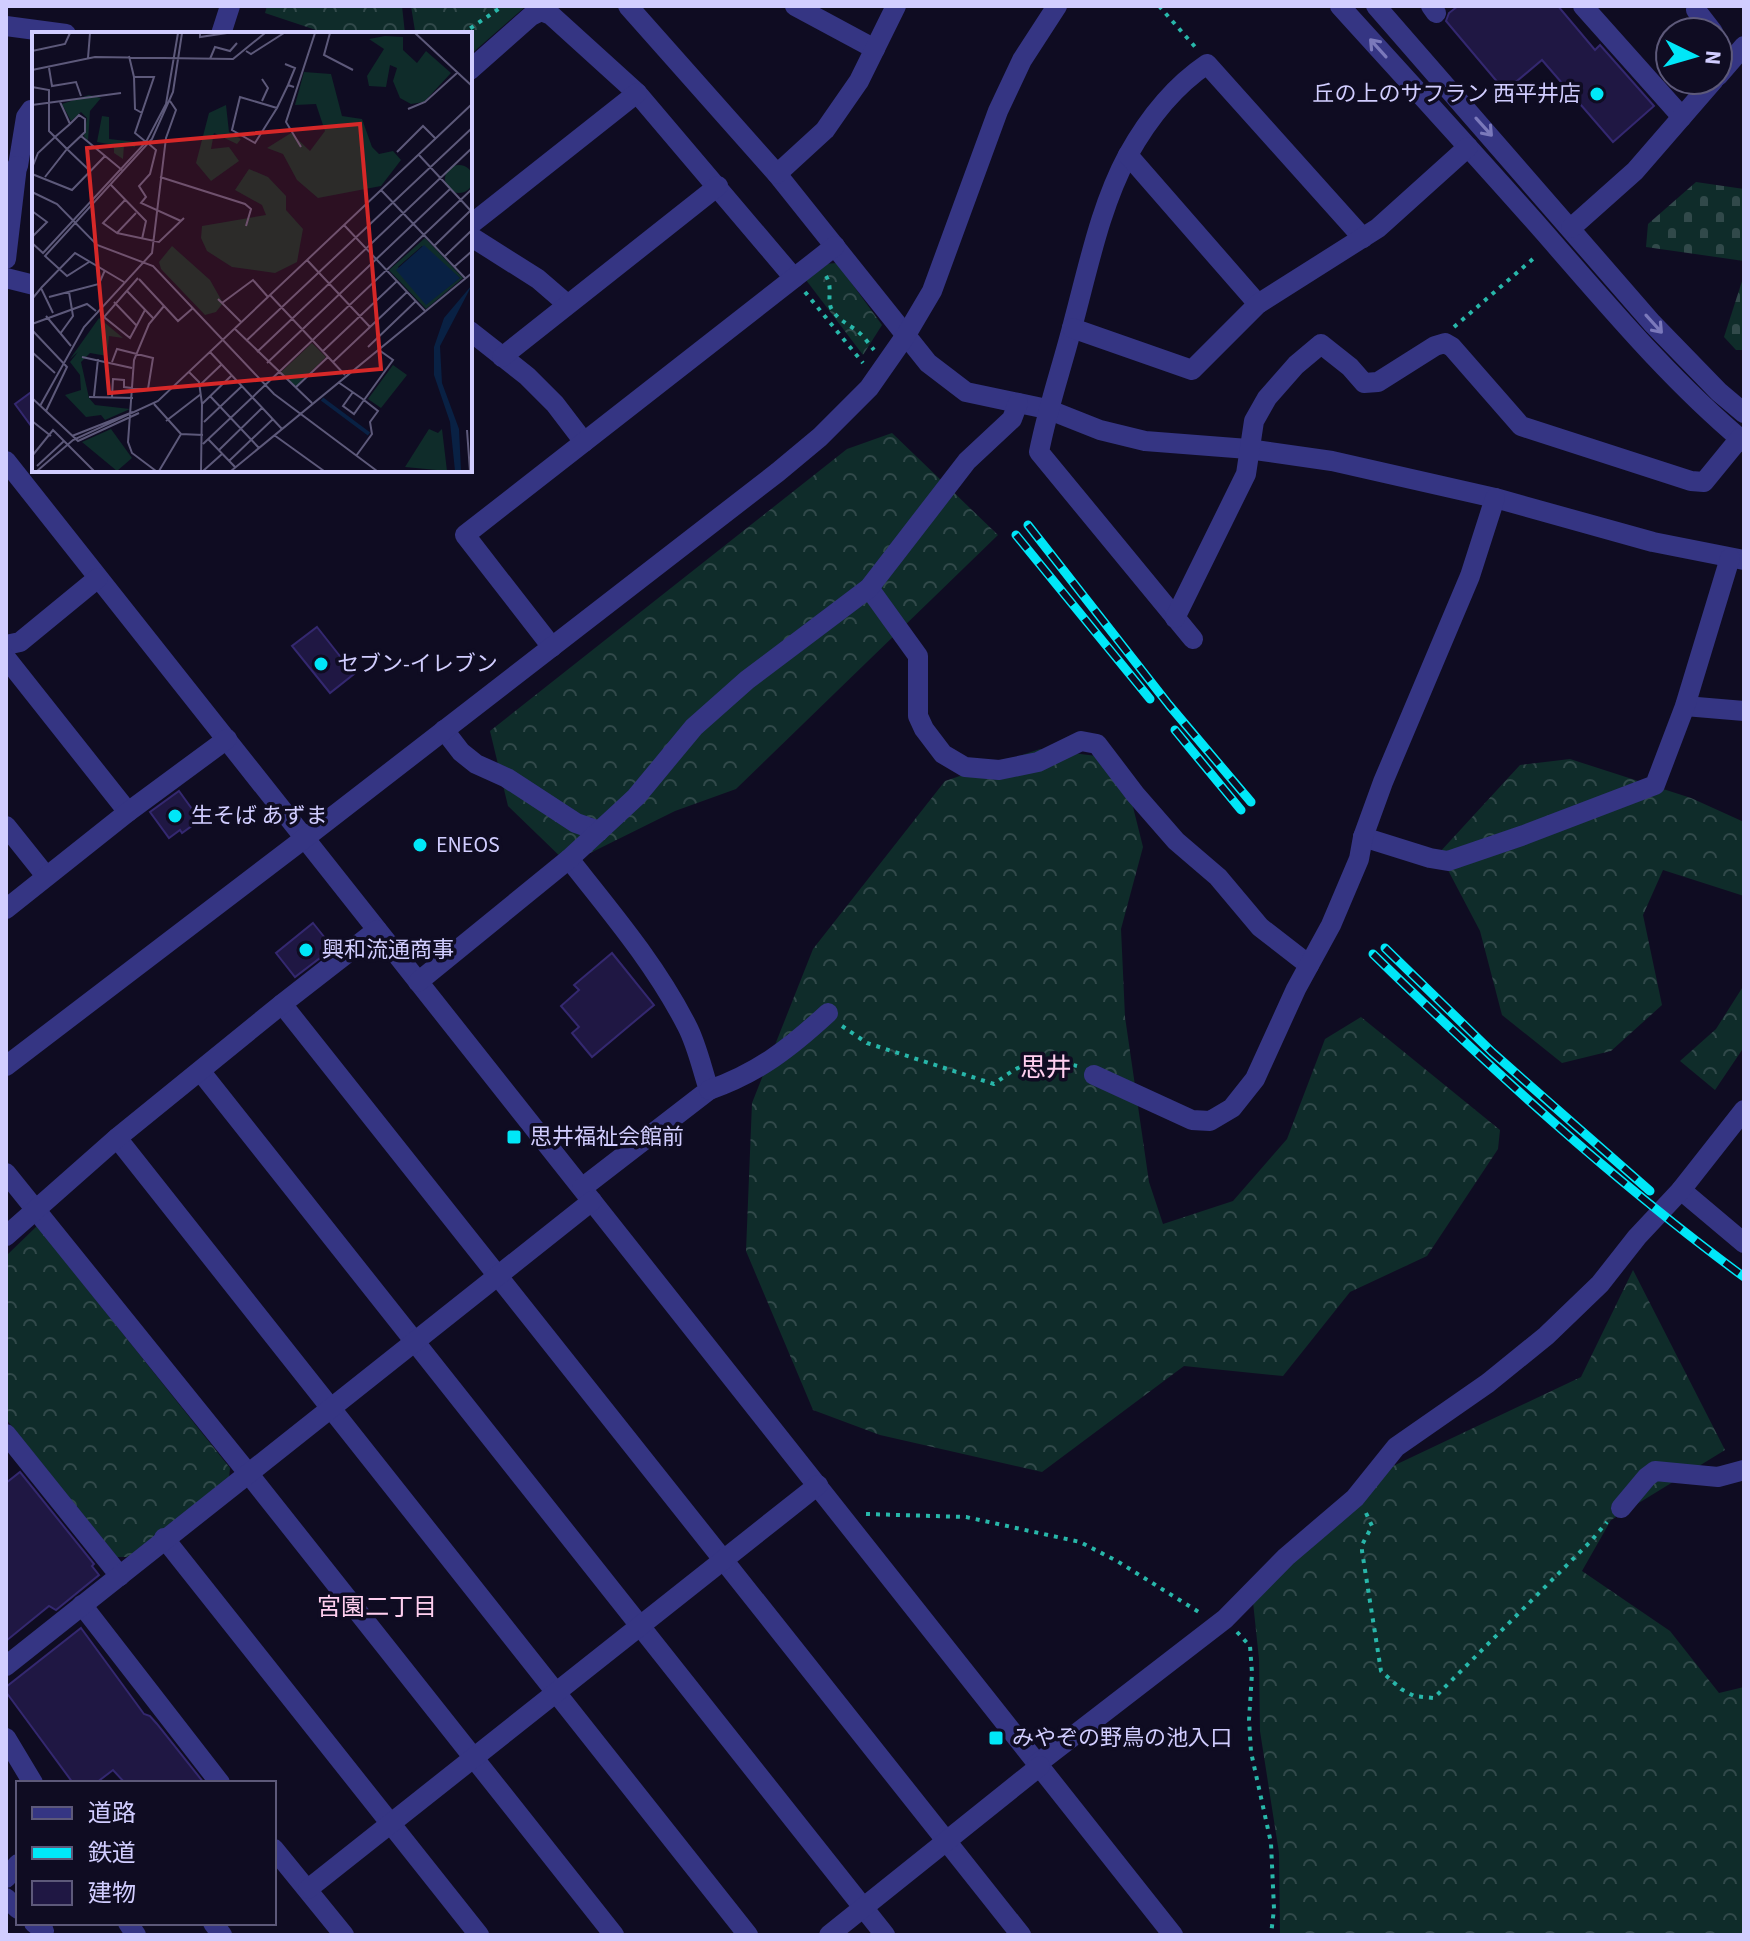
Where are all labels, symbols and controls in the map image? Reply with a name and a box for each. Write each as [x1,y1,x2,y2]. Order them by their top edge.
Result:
north arrow [1654,16,1734,96]
inset map [32,32,472,472]
one-way arrow [1370,39,1388,59]
text: N [1696,49,1730,66]
place label: 丘の上のサフラン 西平井店 [1313,78,1581,110]
marker: 丘の上のサフラン 西平井店 [1588,85,1606,103]
one-way arrow [1474,117,1492,137]
one-way arrow [1644,314,1662,334]
place label: セブン-イレブン [337,648,498,680]
marker: セブン-イレブン [312,655,330,673]
place label: 生そば あずま [191,800,327,832]
marker: 生そば あずま [166,807,184,825]
place label: ENEOS [436,829,500,861]
marker: ENEOS [411,836,429,854]
place label: 興和流通商事 [322,934,454,966]
marker: 興和流通商事 [297,941,315,959]
district label: 思井 [1020,1049,1072,1086]
place label: 思井福祉会館前 [530,1121,684,1153]
marker: 思井福祉会館前 [505,1128,523,1146]
district label: 宮園二丁目 [317,1590,437,1625]
place label: みやぞの野鳥の池入口 [1012,1722,1232,1754]
marker: みやぞの野鳥の池入口 [987,1729,1005,1747]
legend [16,1781,276,1925]
text: 道路 [88,1796,136,1831]
text: 鉄道 [88,1836,136,1871]
text: 建物 [88,1876,136,1911]

